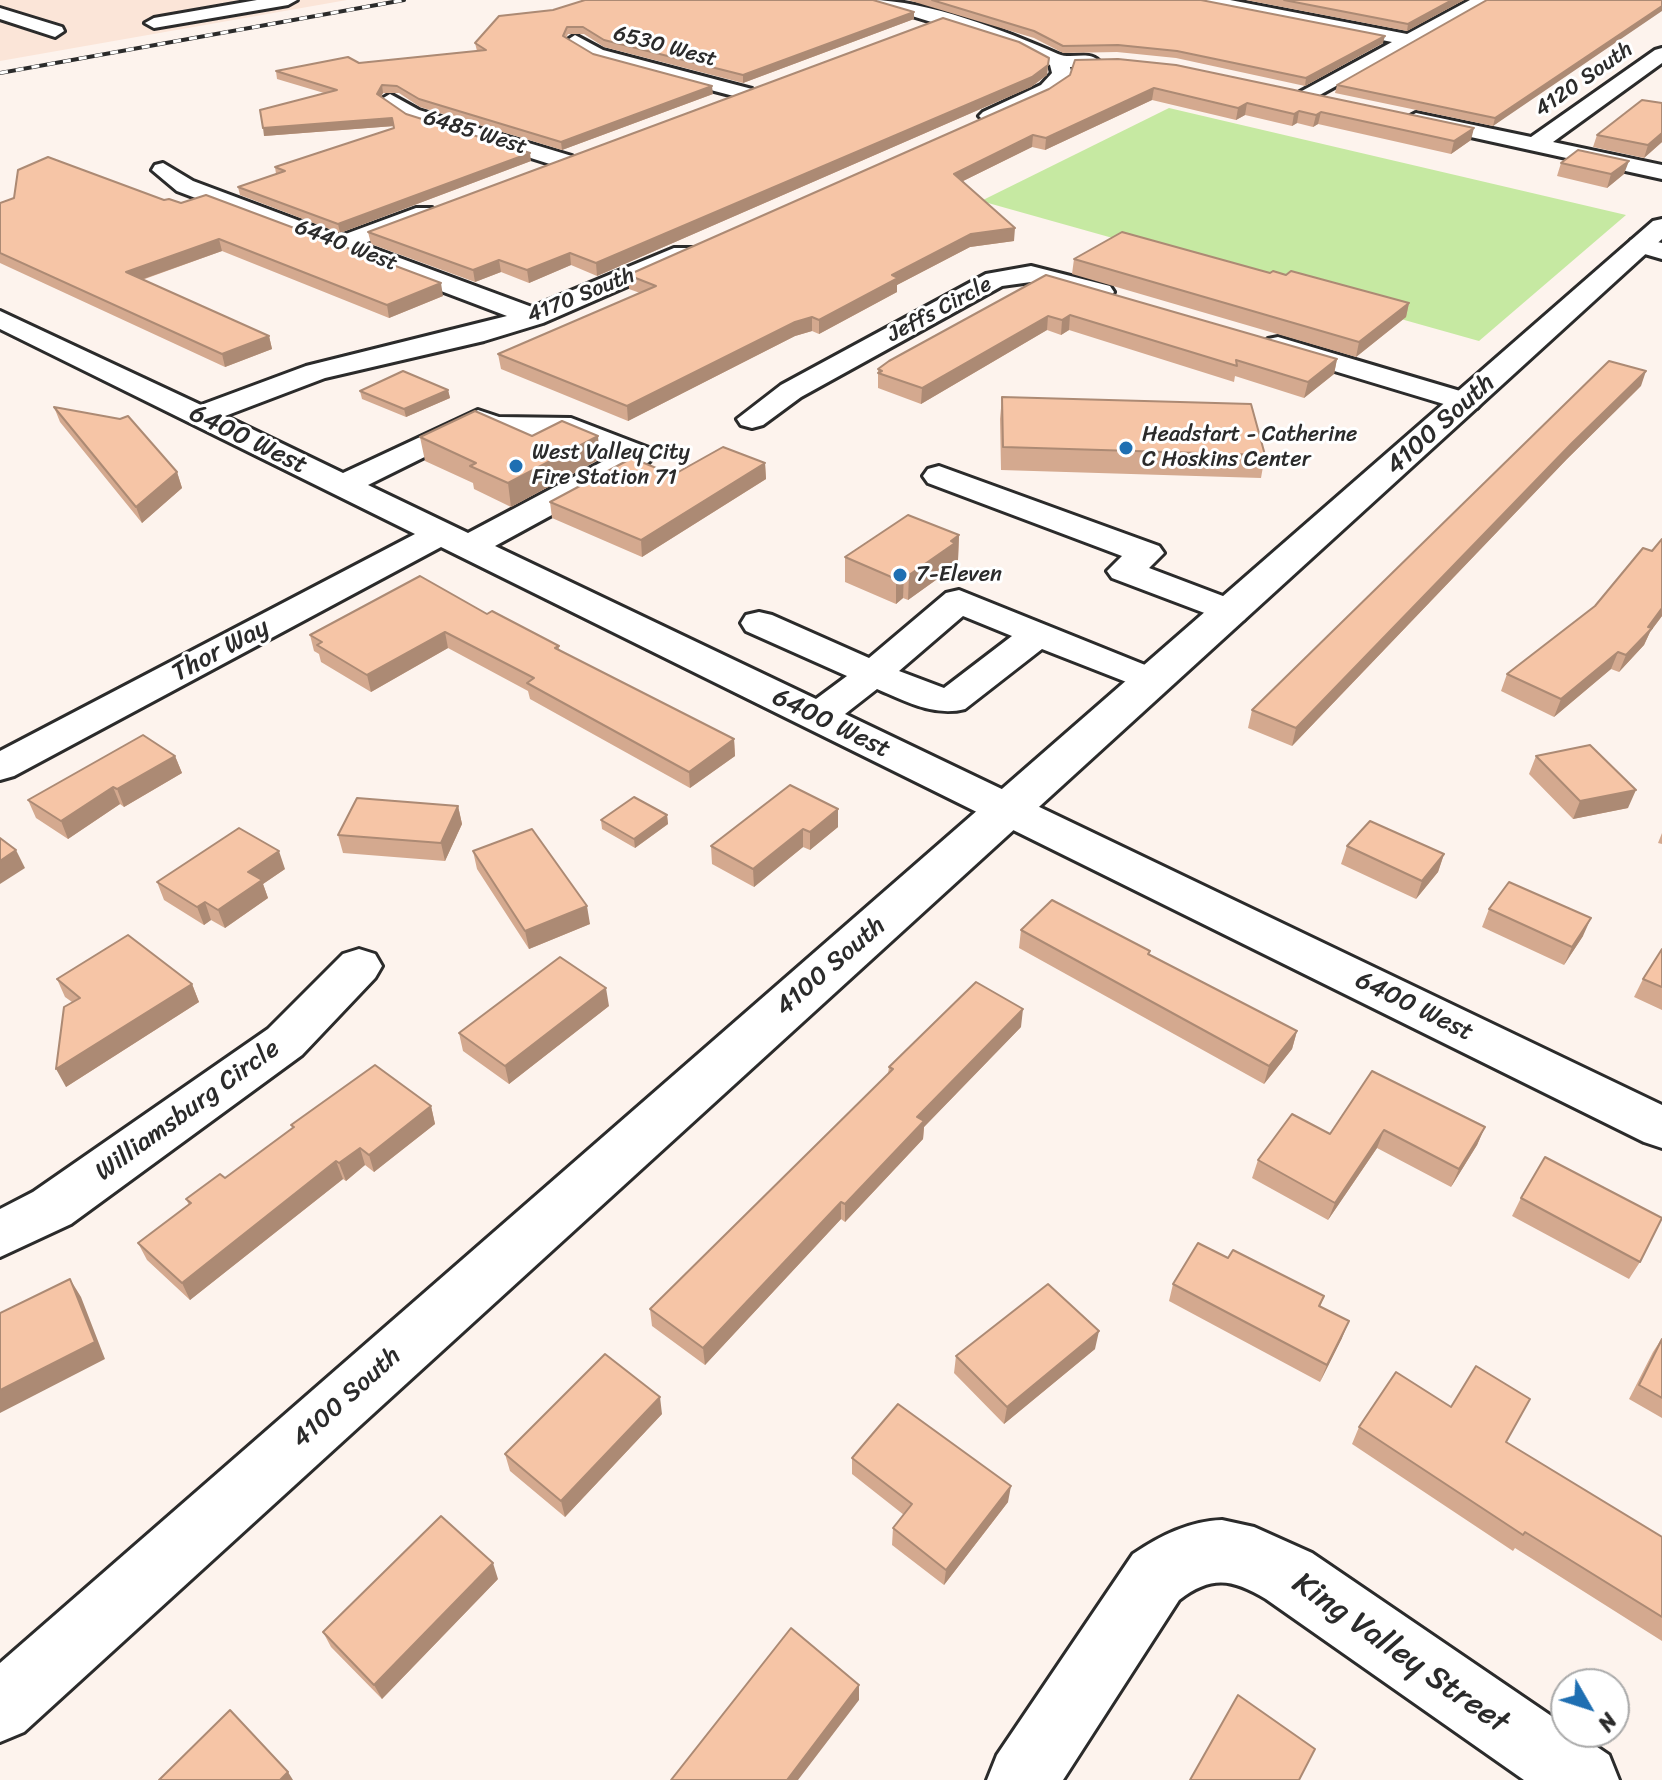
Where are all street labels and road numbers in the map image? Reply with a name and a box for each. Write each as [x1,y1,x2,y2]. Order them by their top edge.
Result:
street label: 6530 West [611,21,719,73]
street label: 4120 South [1530,37,1638,123]
street label: 6485 West [420,105,530,161]
street label: 6440 West [291,214,401,278]
street label: 4170 South [524,263,638,329]
street label: Jeffs Circle [883,272,997,348]
street label: 4100 South [1380,368,1502,482]
street label: 6400 West [184,398,312,482]
street label: Thor Way [167,613,275,689]
street label: 6400 West [767,682,895,766]
street label: 4100 South [770,911,892,1023]
street label: 6400 West [1350,965,1478,1049]
street label: Williamsburg Circle [90,1034,286,1188]
street label: 4100 South [286,1341,408,1455]
street label: King Valley Street [1284,1565,1516,1743]

